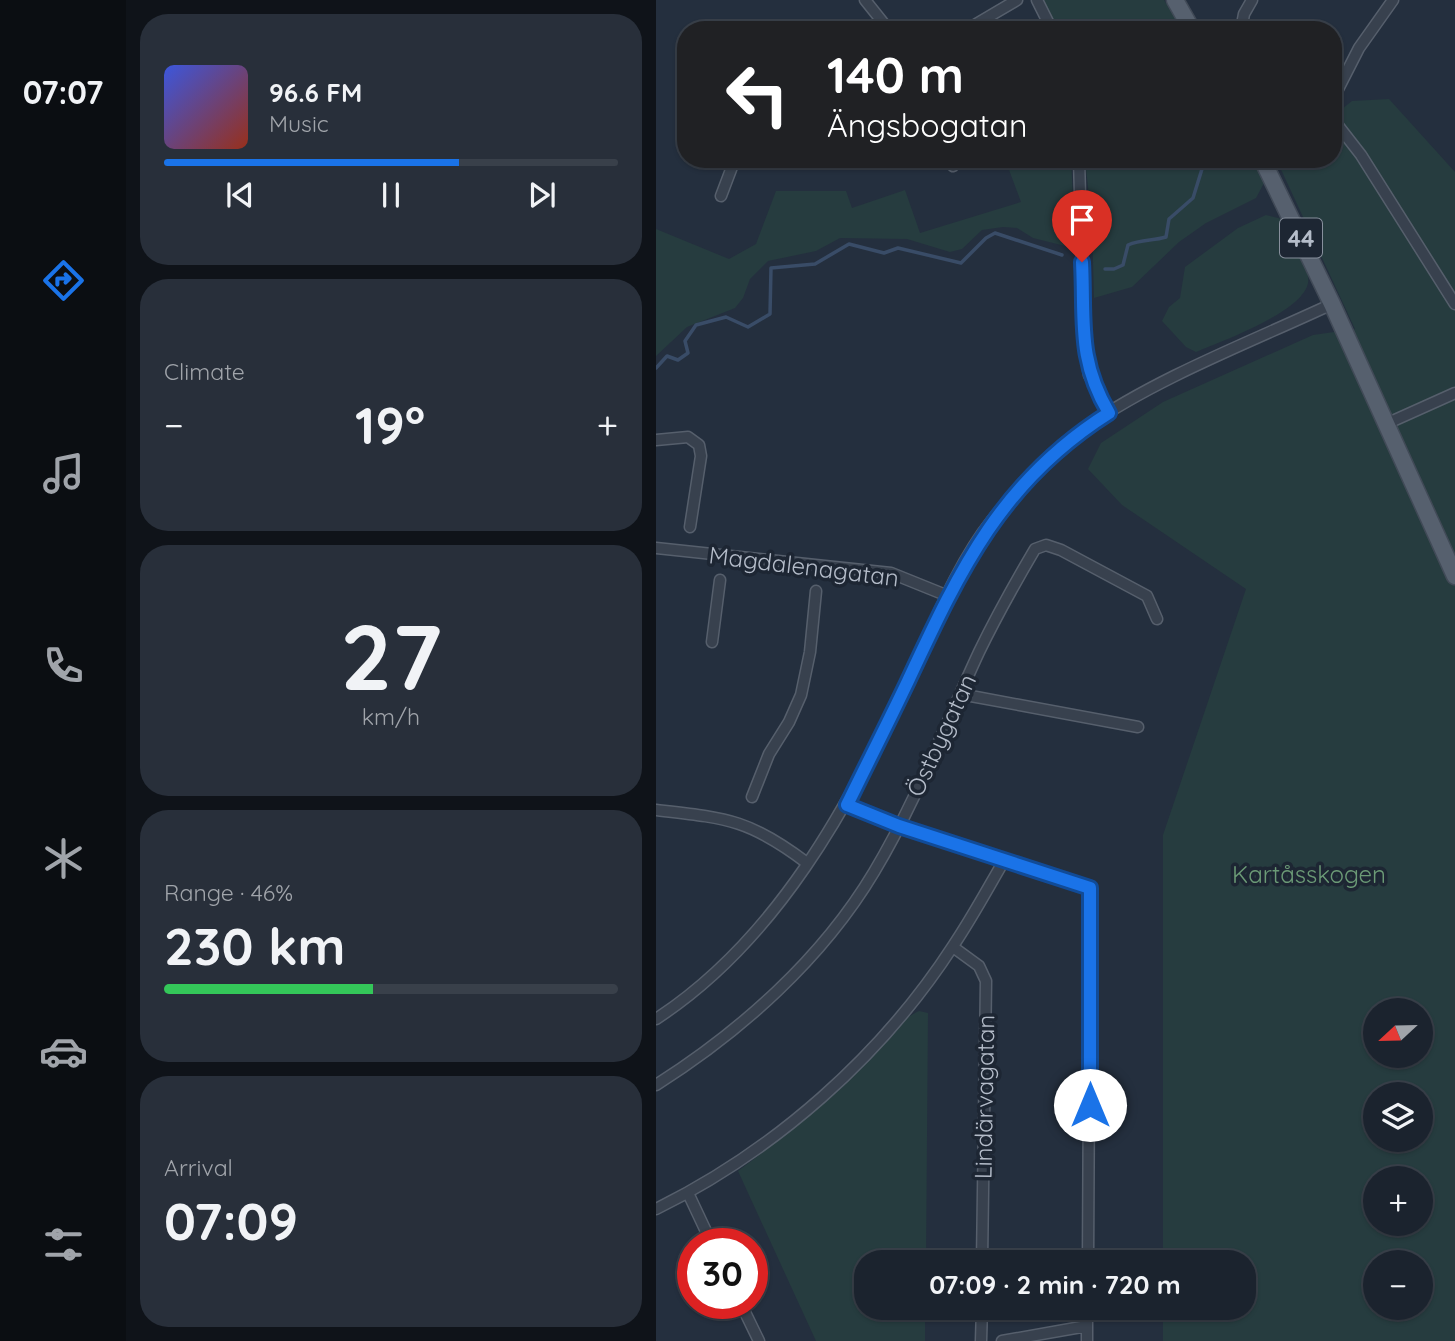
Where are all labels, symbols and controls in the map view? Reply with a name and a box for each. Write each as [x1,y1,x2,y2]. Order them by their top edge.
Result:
text: 140 m [827,44,964,105]
icon: left [712,49,803,140]
text: 07:07 [23,72,103,112]
text: 96.6 FM [269,76,362,109]
text: Ängsbogatan [827,105,1028,145]
text: Music [269,109,329,138]
icon: previous [221,176,259,214]
icon: pause [372,176,410,214]
icon: next [523,176,561,214]
pin [1052,190,1112,262]
icon: arrive [1063,201,1101,239]
road number: 44 [1280,218,1322,258]
icon: directions [39,256,88,305]
text: Climate [164,357,245,386]
text: 19° [355,392,425,457]
text: − [164,401,184,449]
text: + [597,401,618,449]
icon: music [39,449,88,498]
street label: Magdalenagatan [707,539,901,593]
text: 27 [340,599,442,713]
icon: phone [39,641,88,690]
street label: Östbygatan [900,669,982,801]
text: km/h [362,702,420,731]
icon: climate [39,834,88,883]
park label: Kartåsskogen [1232,859,1386,889]
text: Range · 46% [164,878,293,907]
text: 230 km [164,913,346,978]
north arrow [1363,998,1433,1068]
map controls [1363,998,1433,1320]
street label: Lindärvagatan [968,1015,1000,1179]
icon: car [39,1027,88,1076]
position arrow [1053,1068,1127,1142]
button: layers [1363,1082,1433,1152]
text: Arrival [164,1153,233,1182]
button: + [1363,1166,1433,1236]
text: 07:09 [164,1188,298,1253]
icon: filters [39,1220,88,1269]
speed limit sign: 30 [677,1228,768,1319]
button: − [1363,1250,1433,1320]
text: 07:09 · 2 min · 720 m [929,1268,1181,1301]

